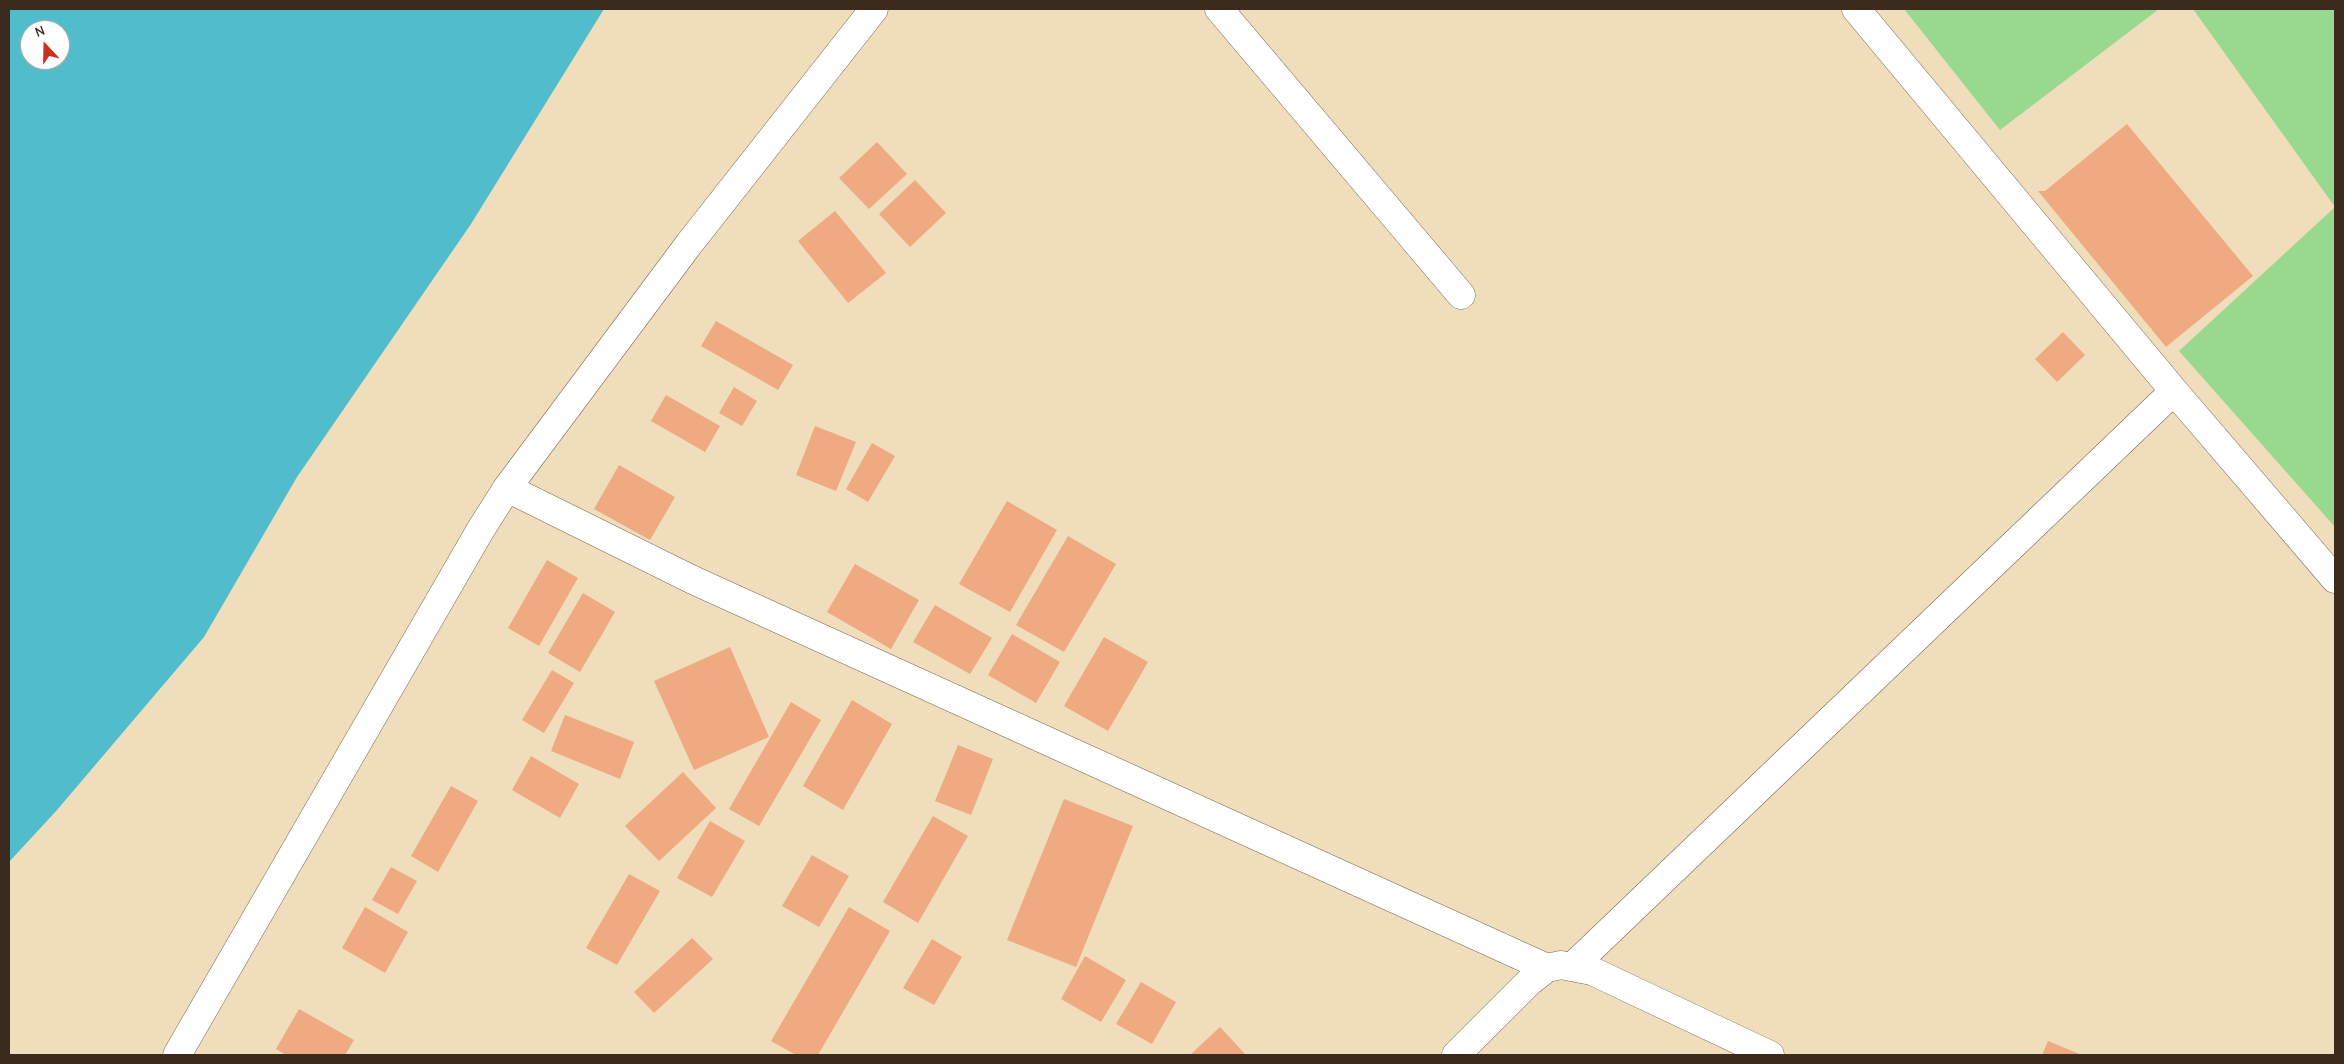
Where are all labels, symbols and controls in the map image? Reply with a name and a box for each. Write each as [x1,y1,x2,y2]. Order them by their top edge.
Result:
north arrow [20,20,70,70]
text: N [32,22,47,41]

